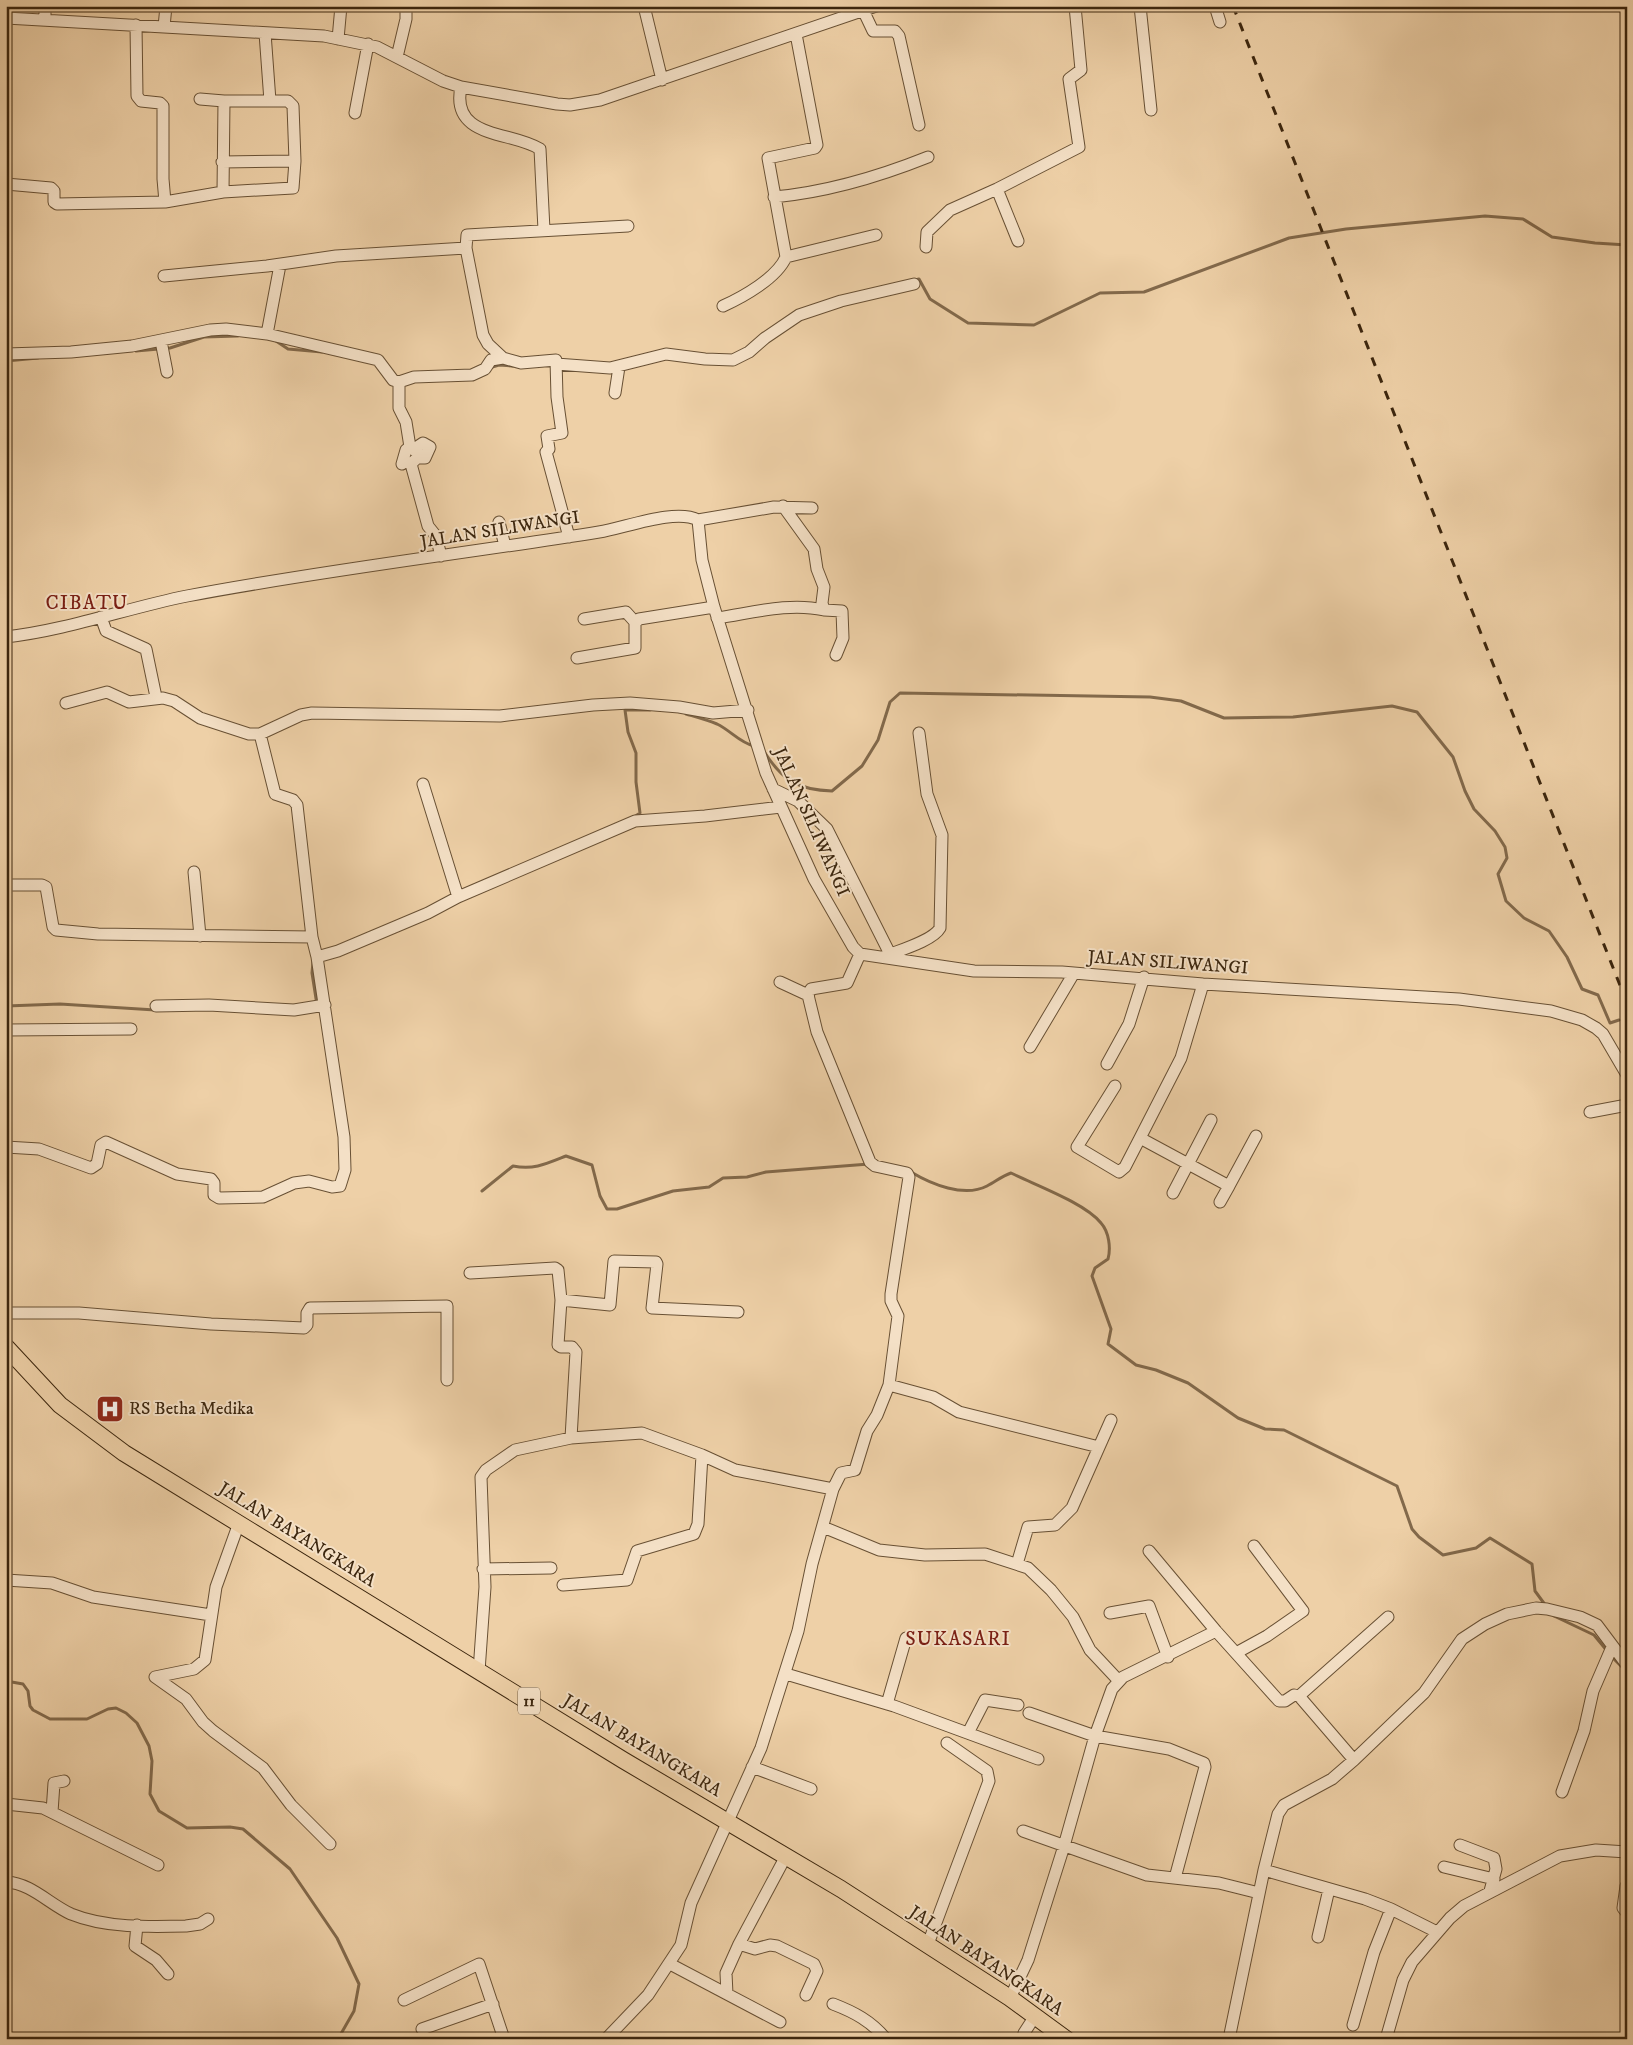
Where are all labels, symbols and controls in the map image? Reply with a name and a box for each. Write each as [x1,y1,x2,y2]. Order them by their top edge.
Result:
street label: JALAN SILIWANGI [417,507,581,554]
district label: CIBATU [45,591,129,616]
street label: JALAN SILIWANGI [767,742,854,900]
street label: JALAN SILIWANGI [1085,946,1249,980]
hospital icon: RS Betha Medika [95,1394,125,1424]
place label: RS Betha Medika [129,1398,254,1420]
street label: JALAN BAYANGKARA [213,1477,380,1593]
district label: SUKASARI [905,1627,1011,1652]
road number: 11 [518,1688,540,1714]
street label: JALAN BAYANGKARA [557,1689,726,1802]
street label: JALAN BAYANGKARA [903,1900,1068,2021]

